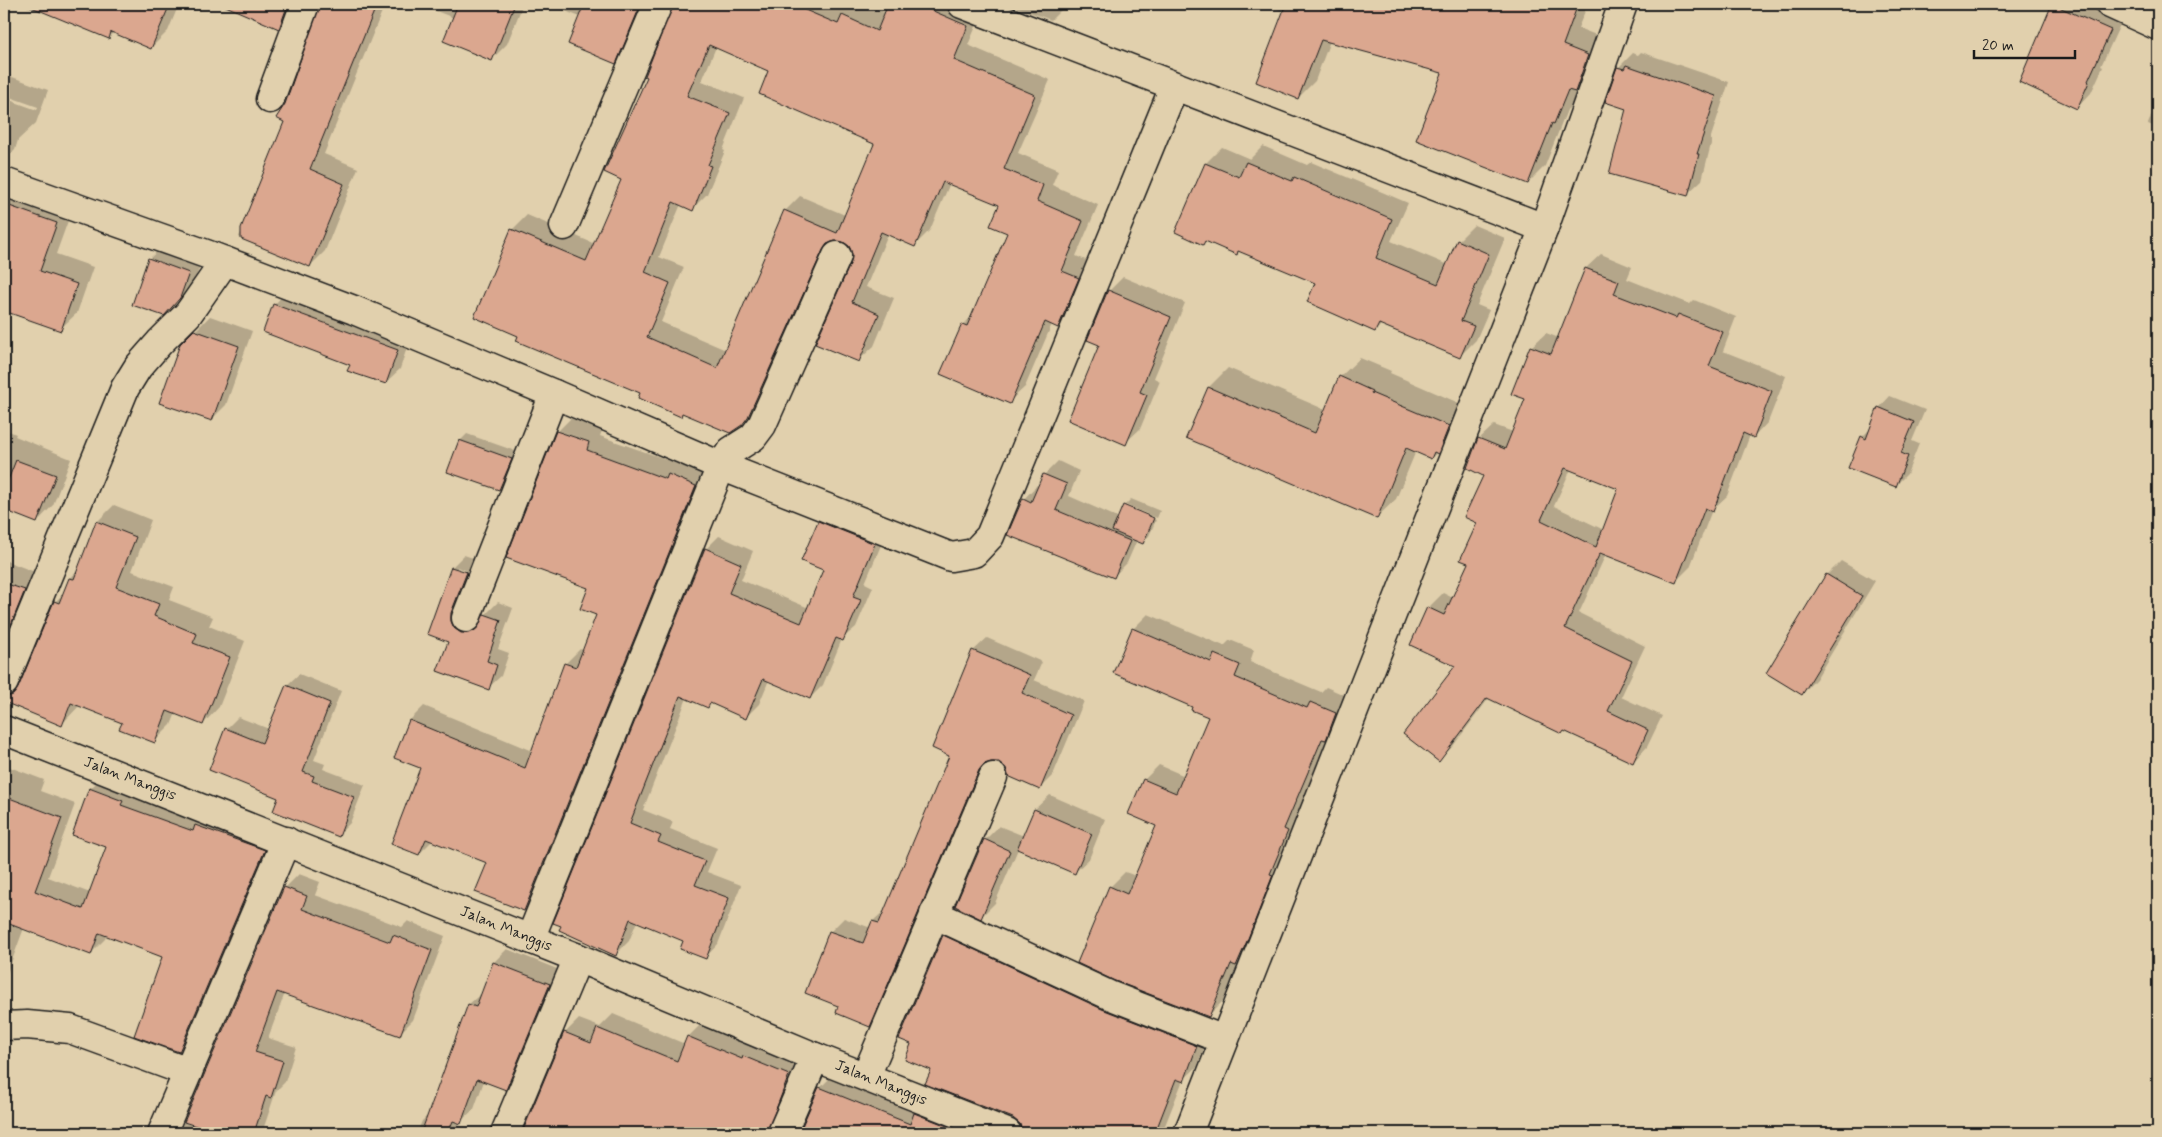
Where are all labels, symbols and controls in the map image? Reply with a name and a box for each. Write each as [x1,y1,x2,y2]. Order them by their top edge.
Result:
scale bar [1974,28,2076,60]
text: 20 m [1982,36,2014,56]
street label: Jalan Manggis [81,752,179,807]
street label: Jalan Manggis [457,901,555,958]
street label: Jalan Manggis [832,1055,930,1112]

